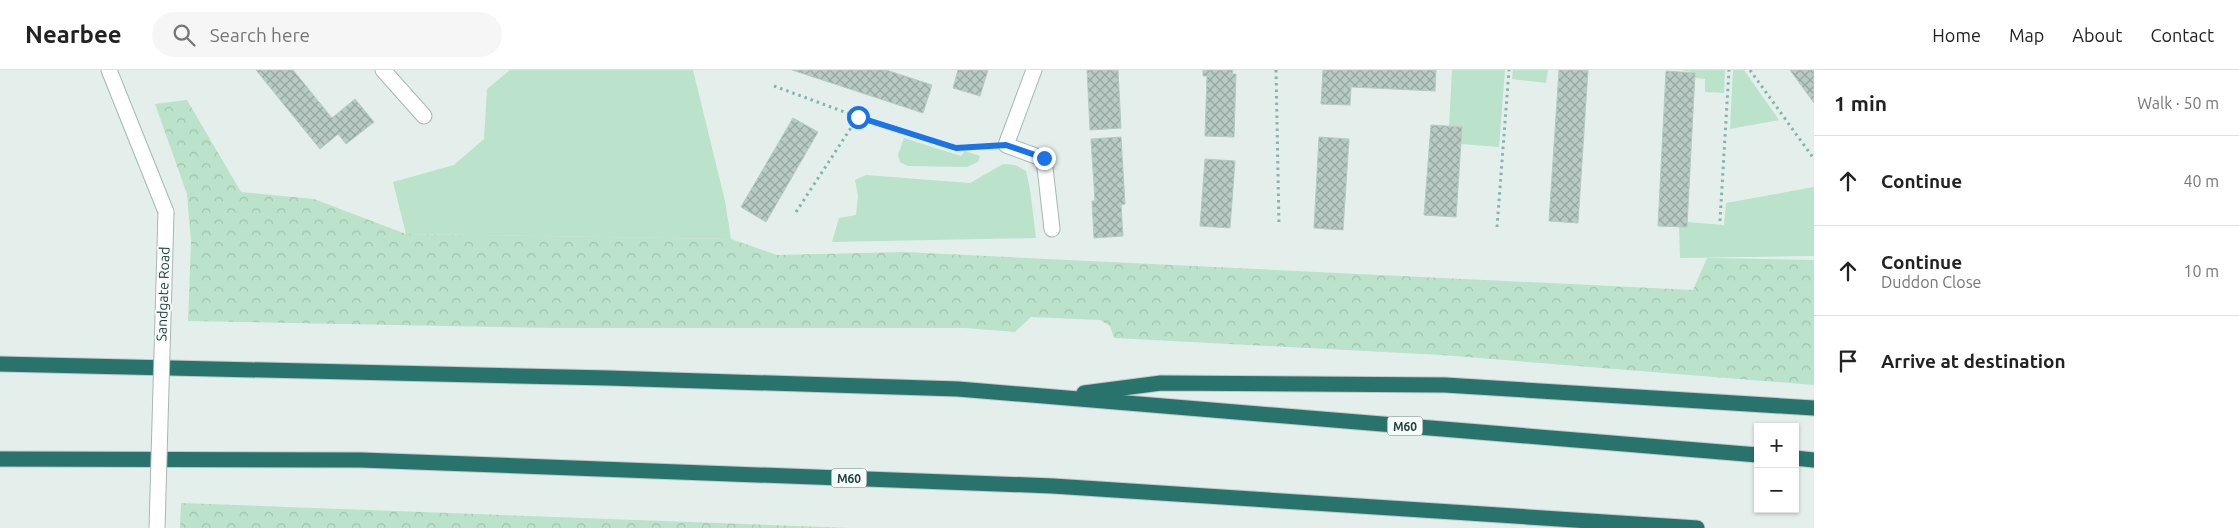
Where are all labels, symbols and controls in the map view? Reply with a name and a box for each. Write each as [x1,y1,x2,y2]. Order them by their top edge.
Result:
search box [152,12,502,57]
text: Nearbee [25,21,122,48]
icon: search [170,21,198,49]
text: Search here [210,24,310,46]
text: Home [1932,25,1981,45]
text: Map [2009,25,2044,45]
text: About [2072,25,2122,45]
text: Contact [2150,25,2214,45]
text: 1 min [1834,91,1887,115]
text: Walk · 50 m [2137,94,2219,112]
route start [847,106,870,129]
route end [1033,147,1056,170]
icon: ahead [1834,167,1862,195]
text: Continue [1881,170,1962,192]
text: 40 m [2183,172,2219,190]
street label: Sandgate Road [153,246,173,342]
text: Continue [1881,251,1962,273]
icon: ahead [1834,257,1862,285]
text: 10 m [2183,262,2219,280]
text: Duddon Close [1881,273,1981,291]
icon: arrive [1834,347,1862,375]
text: Arrive at destination [1881,350,2066,372]
road number: M60 [1388,416,1422,436]
map controls [1754,423,1799,513]
button: + [1754,423,1799,468]
road number: M60 [832,468,866,488]
button: − [1754,468,1799,513]

